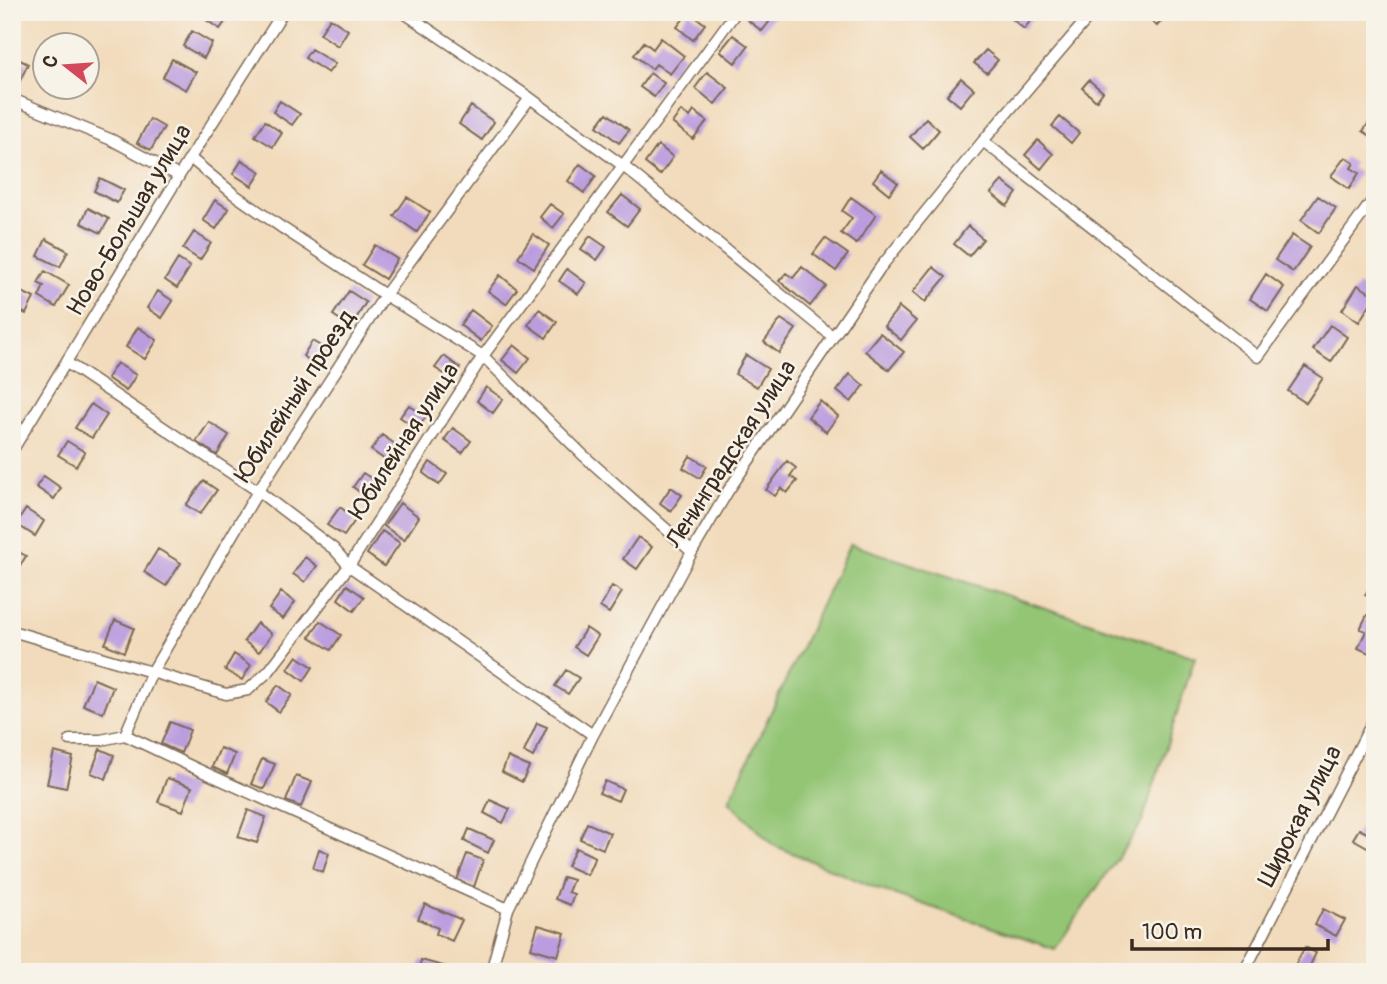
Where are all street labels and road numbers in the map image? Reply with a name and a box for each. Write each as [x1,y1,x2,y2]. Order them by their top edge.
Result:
street label: Ново-Большая улица [60,119,198,321]
street label: Юбилейный проезд [229,304,362,488]
street label: Ленинградская улица [659,355,803,554]
street label: Юбилейная улица [343,357,465,525]
street label: Широкая улица [1252,741,1348,891]

